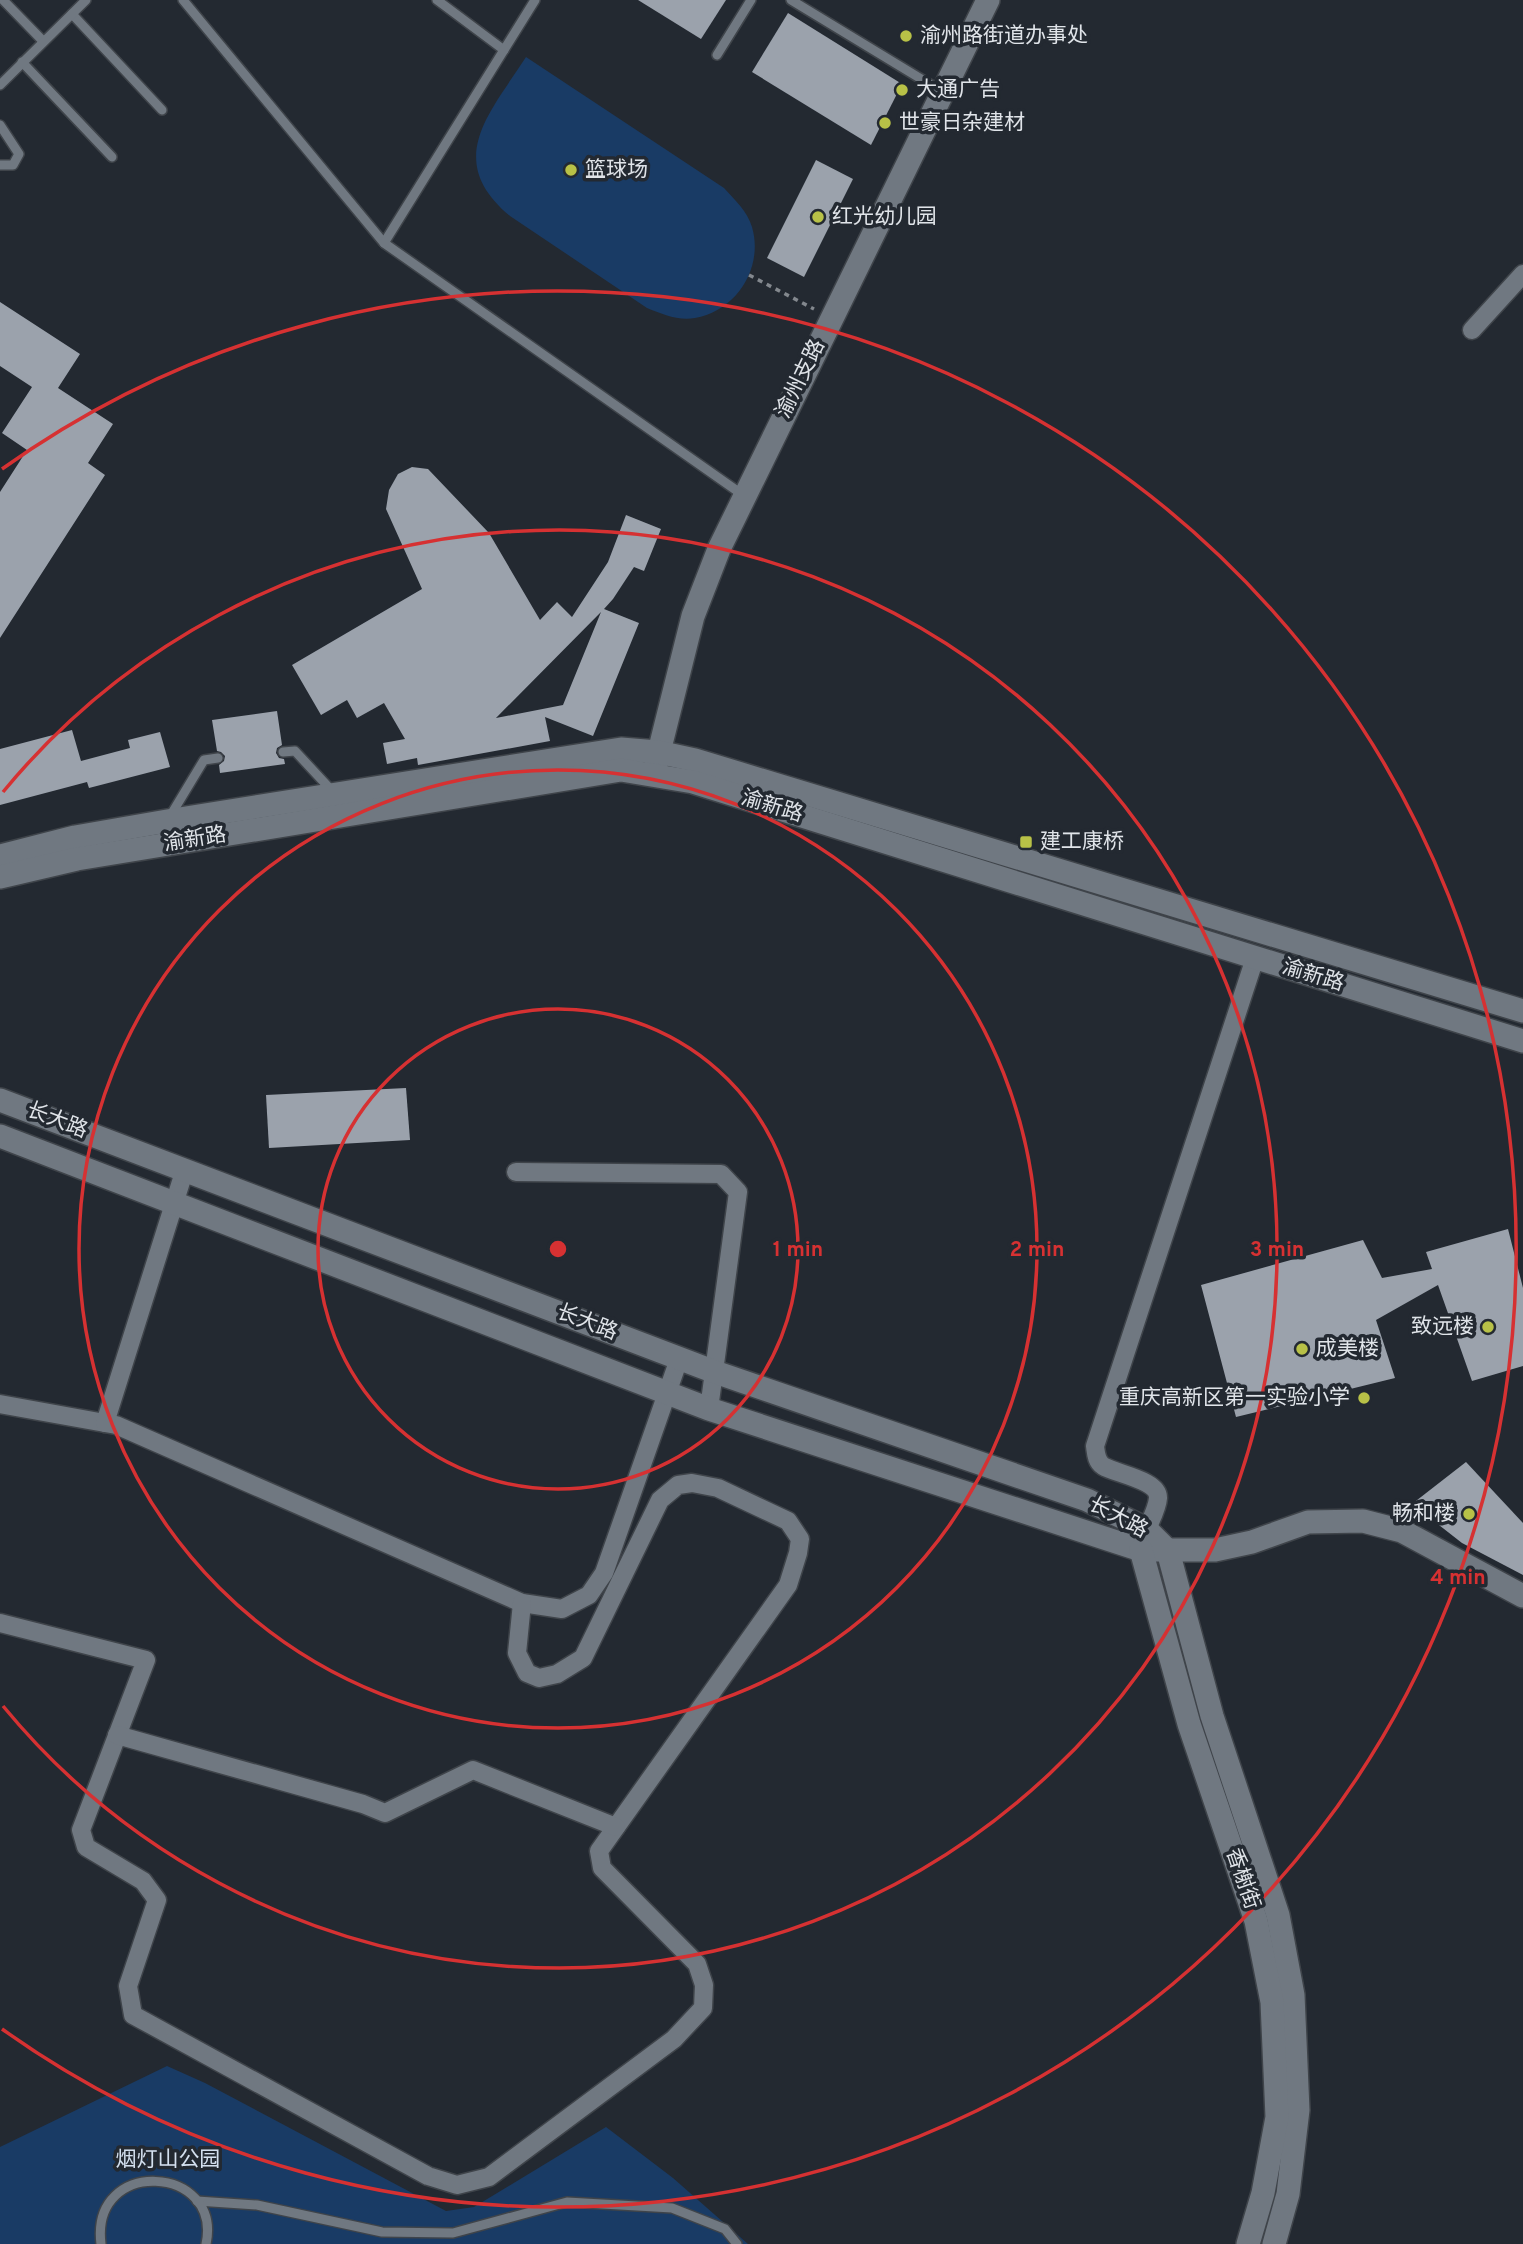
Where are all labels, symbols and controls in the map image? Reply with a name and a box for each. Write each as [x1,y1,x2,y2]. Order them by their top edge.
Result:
place label: 渝州路街道办事处 [920,23,1088,50]
marker: 渝州路街道办事处 [898,28,914,44]
place label: 大通广告 [916,77,1000,104]
marker: 大通广告 [894,82,910,98]
place label: 世豪日杂建材 [899,110,1025,137]
marker: 世豪日杂建材 [877,115,893,131]
place label: 篮球场 [585,157,648,184]
marker: 篮球场 [563,162,579,178]
place label: 红光幼儿园 [832,204,937,231]
marker: 红光幼儿园 [810,209,826,225]
street label: 渝州支路 [770,335,832,423]
street label: 渝新路 [738,785,806,829]
street label: 渝新路 [162,822,228,858]
place label: 建工康桥 [1040,829,1124,856]
marker: 建工康桥 [1018,834,1034,850]
street label: 渝新路 [1279,954,1347,998]
street label: 长大路 [23,1097,91,1145]
centre of rings [546,1237,570,1261]
text: 1 min [773,1237,823,1264]
text: 2 min [1010,1237,1064,1264]
text: 3 min [1250,1237,1304,1264]
street label: 长大路 [553,1299,621,1347]
place label: 致远楼 [1411,1314,1474,1341]
marker: 致远楼 [1480,1319,1496,1335]
place label: 成美楼 [1316,1336,1379,1363]
marker: 成美楼 [1294,1341,1310,1357]
place label: 重庆高新区第一实验小学 [1119,1385,1350,1412]
marker: 重庆高新区第一实验小学 [1356,1390,1372,1406]
street label: 长大路 [1084,1491,1152,1545]
place label: 畅和楼 [1392,1501,1455,1528]
marker: 畅和楼 [1461,1506,1477,1522]
text: 4 min [1430,1565,1486,1592]
street label: 香榭街 [1219,1845,1265,1913]
park label: 烟灯山公园 [116,2147,221,2174]

